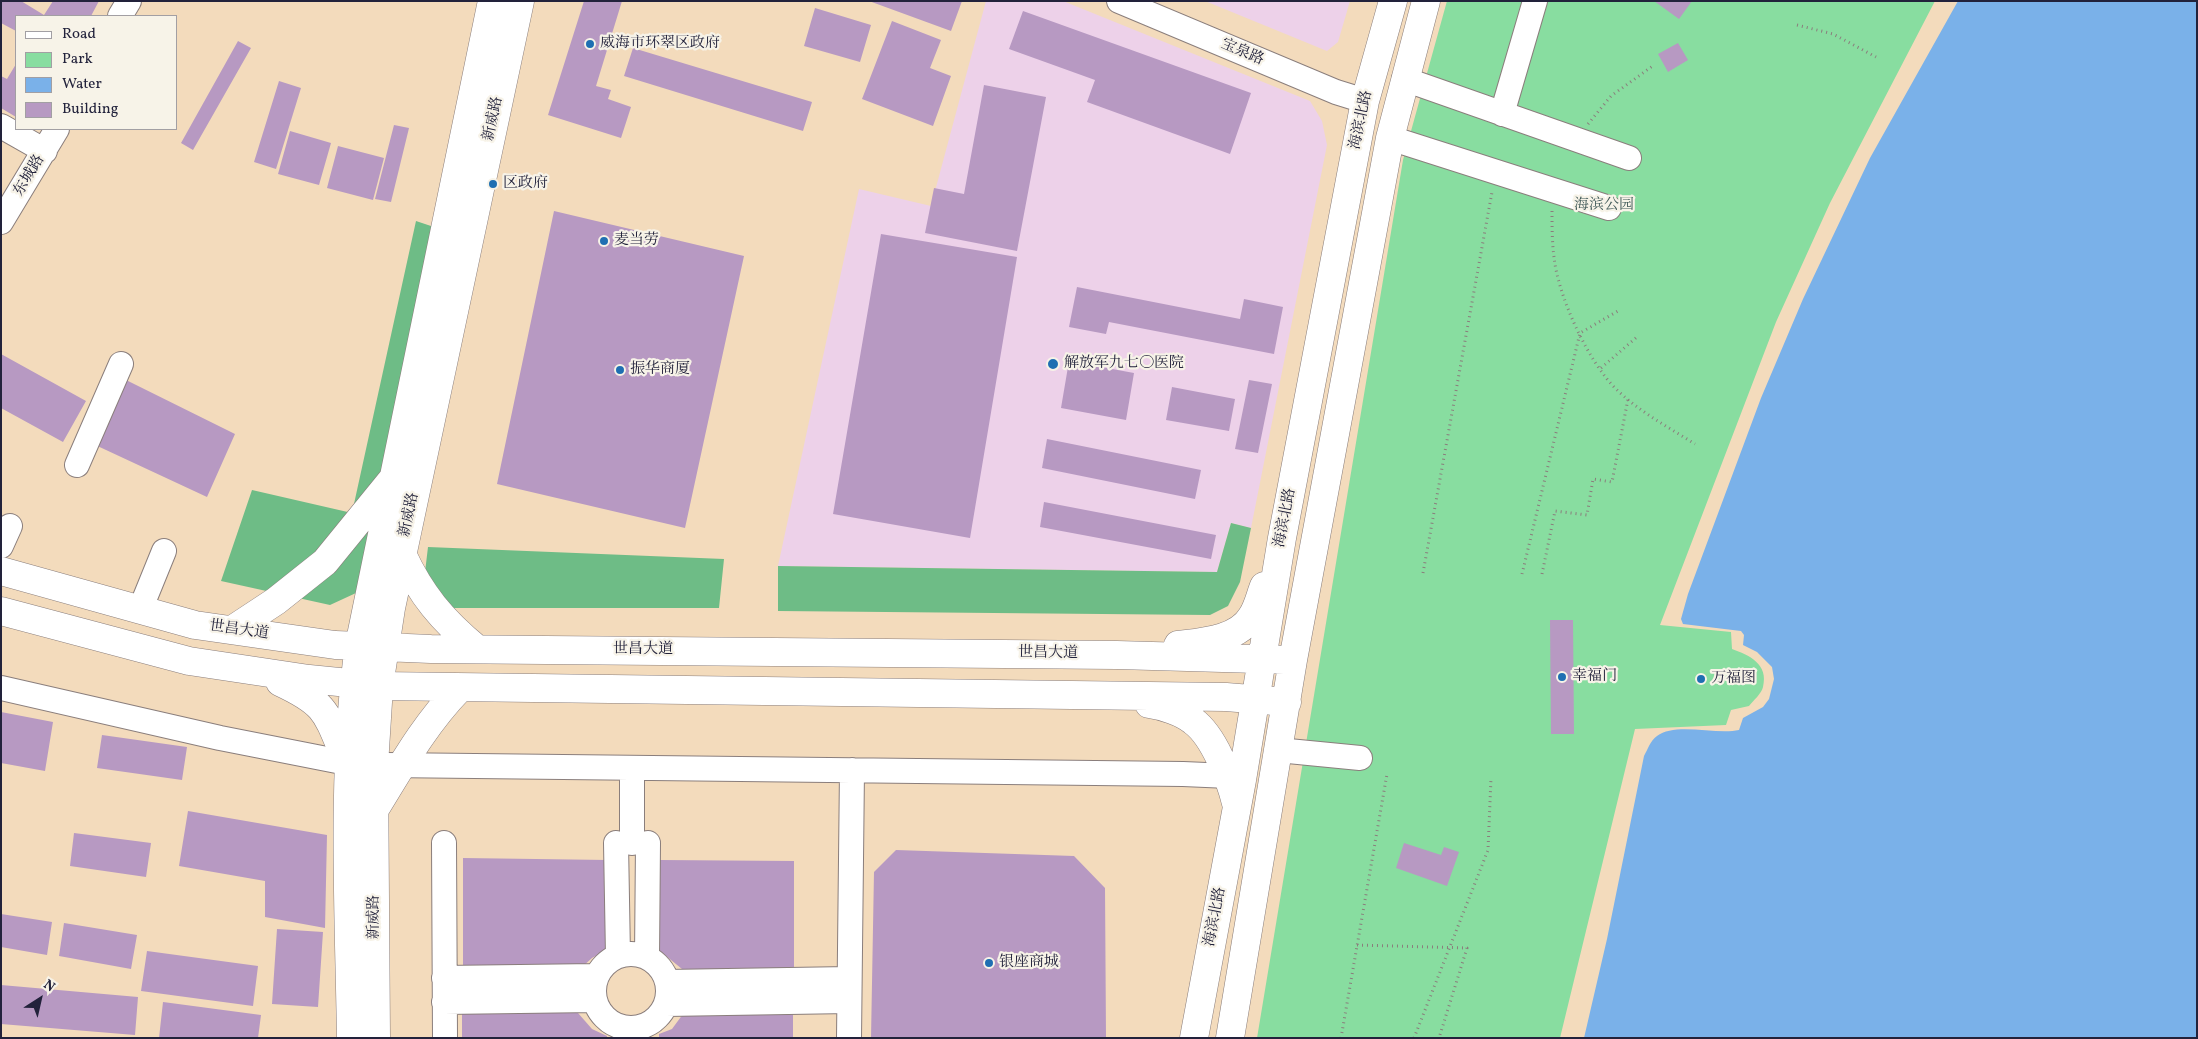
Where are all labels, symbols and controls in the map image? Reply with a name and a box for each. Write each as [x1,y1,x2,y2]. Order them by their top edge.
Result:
legend [15,15,178,130]
text: Road [62,24,96,45]
place label: 威海市环翠区政府 [600,35,720,53]
street label: 宝泉路 [1218,36,1266,70]
marker: 威海市环翠区政府 [584,38,596,50]
text: Park [62,49,93,70]
text: Water [62,74,102,95]
street label: 海滨北路 [1347,89,1377,151]
street label: 新威路 [481,95,507,143]
text: Building [62,99,118,120]
street label: 东城路 [11,152,49,200]
place label: 区政府 [503,175,548,193]
marker: 区政府 [487,178,499,190]
park label: 海滨公园 [1574,197,1634,215]
place label: 麦当劳 [614,232,659,250]
marker: 麦当劳 [598,235,610,247]
place label: 解放军九七〇医院 [1064,355,1184,373]
marker: 解放军九七〇医院 [1046,357,1060,371]
place label: 振华商厦 [630,361,690,379]
marker: 振华商厦 [614,364,626,376]
street label: 海滨北路 [1271,487,1301,549]
street label: 新威路 [397,491,423,539]
street label: 世昌大道 [208,618,270,644]
street label: 世昌大道 [613,641,673,659]
street label: 世昌大道 [1018,644,1078,664]
place label: 幸福门 [1572,668,1617,686]
place label: 万福图 [1711,670,1756,688]
marker: 幸福门 [1556,671,1568,683]
marker: 万福图 [1695,673,1707,685]
street label: 海滨北路 [1201,886,1231,948]
street label: 新威路 [366,895,384,939]
place label: 银座商城 [999,954,1059,972]
marker: 银座商城 [983,957,995,969]
north arrow [15,974,65,1024]
text: N [39,976,58,997]

